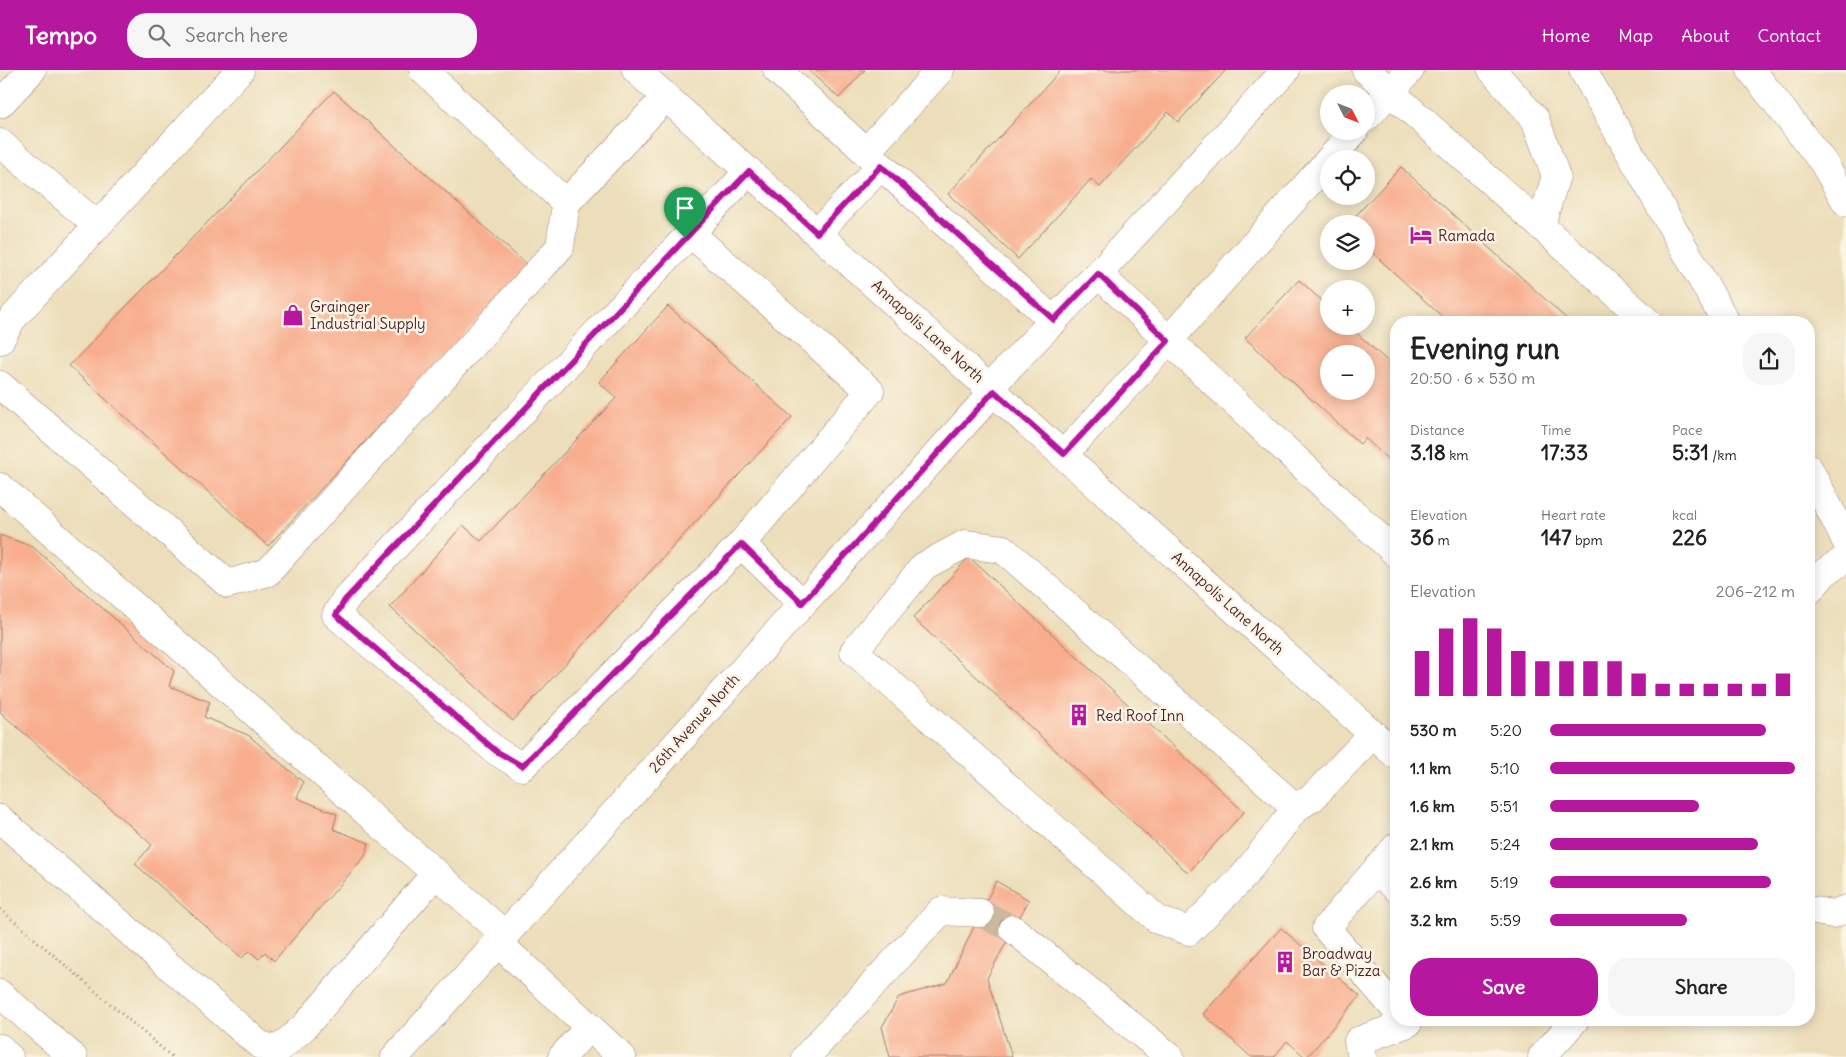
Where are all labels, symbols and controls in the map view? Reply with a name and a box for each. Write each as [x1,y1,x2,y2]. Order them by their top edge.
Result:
search box [127,13,477,58]
text: Tempo [25,20,97,50]
icon: search [145,21,173,49]
text: Search here [185,23,288,47]
text: Home [1542,24,1590,47]
text: Map [1618,24,1653,47]
text: About [1681,24,1729,47]
text: Contact [1757,24,1821,47]
north arrow [1320,85,1375,140]
map controls [1320,85,1375,400]
button: locate [1320,150,1375,205]
pin [664,187,706,238]
icon: arrive [671,194,699,222]
button: layers [1320,215,1375,270]
hotel icon: Ramada [1408,222,1434,248]
place label: Ramada [1438,226,1496,245]
street label: Annapolis Lane North [868,275,989,387]
button: + [1320,280,1375,335]
place label: Grainger Industrial Supply [310,297,426,333]
shop icon: Grainger Industrial Supply [280,302,306,328]
text: Evening run [1410,331,1560,367]
button: share [1743,333,1795,385]
button: − [1320,345,1375,400]
text: 20:50 · 6 × 530 m [1410,368,1535,388]
text: Distance [1410,421,1465,439]
text: Time [1541,421,1571,439]
text: Pace [1672,421,1702,439]
text: 3.18 [1410,439,1446,466]
text: 17:33 [1541,439,1588,466]
text: 5:31 [1672,439,1709,466]
text: km [1446,446,1469,464]
text: /km [1709,446,1737,464]
text: Elevation [1410,506,1467,524]
text: Heart rate [1541,506,1606,524]
text: kcal [1672,506,1697,524]
text: 36 [1410,524,1434,551]
text: 147 [1541,524,1572,551]
text: 226 [1672,524,1707,551]
text: m [1434,531,1450,549]
text: bpm [1572,531,1603,549]
street label: Annapolis Lane North [1168,547,1289,659]
text: Elevation [1410,581,1476,601]
text: 206–212 m [1716,581,1795,601]
street label: 26th Avenue North [645,669,744,776]
building icon: Red Roof Inn [1066,702,1092,728]
place label: Red Roof Inn [1096,706,1184,725]
text: 530 m [1410,720,1457,740]
text: 5:20 [1490,720,1522,740]
text: 1.1 km [1410,758,1451,778]
text: 5:10 [1490,758,1520,778]
text: 1.6 km [1410,796,1455,816]
text: 5:51 [1490,796,1518,816]
text: 2.1 km [1410,834,1454,854]
text: 5:24 [1490,834,1521,854]
text: 2.6 km [1410,872,1457,892]
text: 5:19 [1490,872,1518,892]
text: 3.2 km [1410,910,1457,930]
text: 5:59 [1490,910,1521,930]
place label: Broadway Bar & Pizza [1302,944,1381,980]
building icon: Broadway Bar & Pizza [1272,949,1298,975]
button: Save [1410,958,1598,1016]
button: Share [1608,958,1795,1016]

